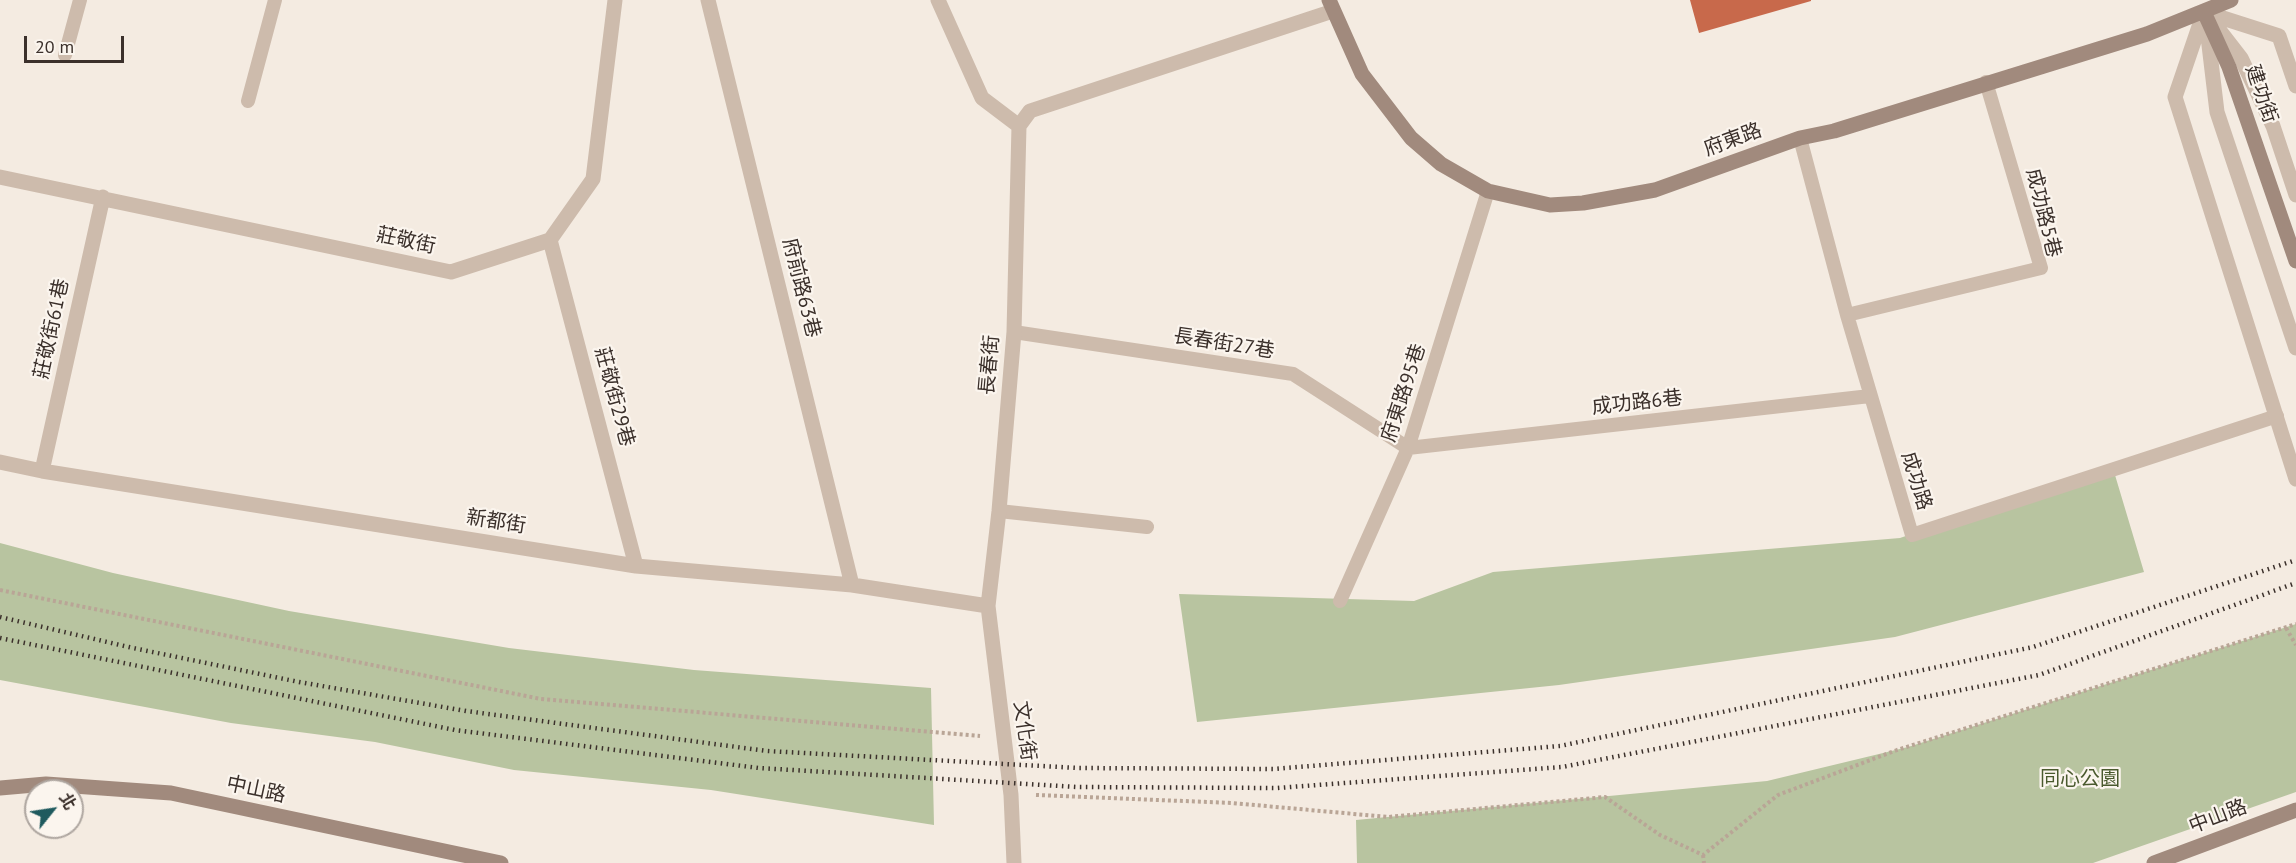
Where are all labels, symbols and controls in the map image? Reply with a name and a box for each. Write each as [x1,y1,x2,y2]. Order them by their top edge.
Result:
scale bar [27,24,128,62]
text: 20 m [35,35,74,58]
street label: 建功街 [2240,62,2282,126]
street label: 府東路 [1701,118,1765,162]
street label: 成功路5巷 [2020,166,2066,260]
street label: 莊敬街 [374,223,438,259]
street label: 府前路63巷 [777,236,825,340]
street label: 莊敬街61巷 [30,277,74,381]
street label: 長春街27巷 [1172,324,1276,364]
street label: 長春街 [975,334,1005,396]
street label: 府東路95巷 [1377,341,1431,445]
street label: 莊敬街29巷 [589,345,639,449]
street label: 成功路6巷 [1591,386,1683,420]
street label: 成功路 [1896,449,1936,513]
street label: 新都街 [464,505,528,539]
street label: 文化街 [1008,700,1040,762]
park label: 同心公園 [2040,767,2120,791]
street label: 中山路 [224,772,288,808]
north arrow [24,779,84,839]
text: 北 [55,789,81,813]
street label: 中山路 [2186,795,2250,839]

